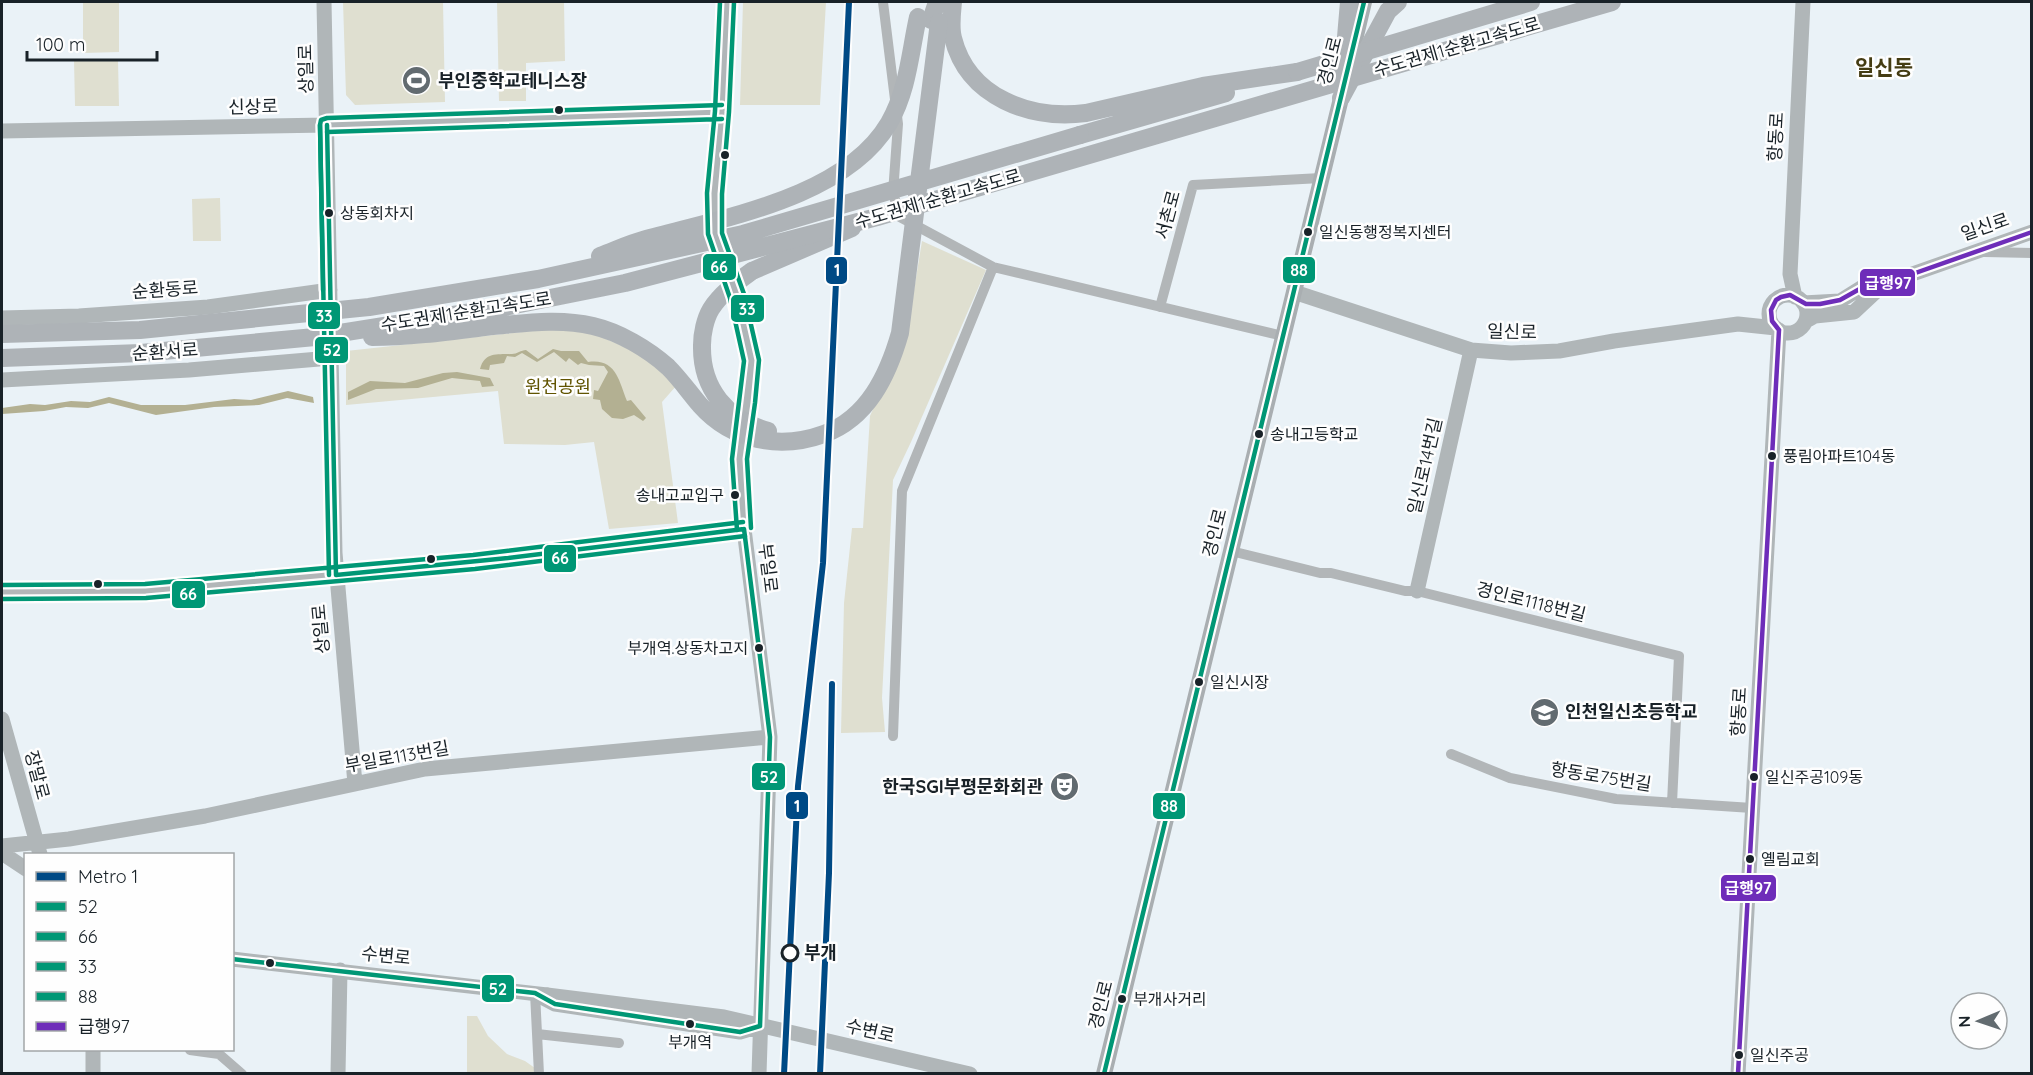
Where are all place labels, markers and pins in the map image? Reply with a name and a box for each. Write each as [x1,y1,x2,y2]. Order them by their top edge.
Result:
sports icon: 부인중학교테니스장 [401,65,433,97]
place label: 부인중학교테니스장 [438,69,587,92]
unlabelled marker [553,104,565,116]
unlabelled marker [719,149,731,161]
place label: 상동회차지 [340,203,414,223]
marker: 상동회차지 [323,207,335,219]
place label: 일신동행정복지센터 [1319,222,1451,242]
marker: 일신동행정복지센터 [1302,226,1314,238]
place label: 송내고등학교 [1270,424,1358,444]
marker: 송내고등학교 [1253,428,1265,440]
place label: 풍림아파트104동 [1783,446,1895,466]
marker: 풍림아파트104동 [1766,450,1778,462]
place label: 송내고교입구 [636,485,724,505]
marker: 송내고교입구 [729,489,741,501]
unlabelled marker [425,553,437,565]
unlabelled marker [92,578,104,590]
place label: 부개역.상동차고지 [627,638,748,658]
marker: 부개역.상동차고지 [753,642,765,654]
place label: 일신시장 [1210,672,1269,692]
marker: 일신시장 [1193,676,1205,688]
school or university icon: 인천일신초등학교 [1528,696,1560,728]
place label: 인천일신초등학교 [1565,700,1697,723]
place label: 일신주공109동 [1765,767,1863,787]
theatre icon: 한국SGI부평문화회관 [1048,771,1080,803]
marker: 일신주공109동 [1748,771,1760,783]
place label: 한국SGI부평문화회관 [882,775,1043,798]
place label: 옐림교회 [1761,849,1820,869]
marker: 옐림교회 [1744,853,1756,865]
place label: 부개 [804,941,837,964]
marker: 부개 [781,944,799,962]
unlabelled marker [264,957,276,969]
place label: 부개사거리 [1133,989,1207,1009]
marker: 부개사거리 [1116,993,1128,1005]
marker: 부개역 [684,1018,696,1030]
place label: 부개역 [668,1032,712,1052]
place label: 일신주공 [1750,1045,1809,1065]
marker: 일신주공 [1733,1049,1745,1061]

